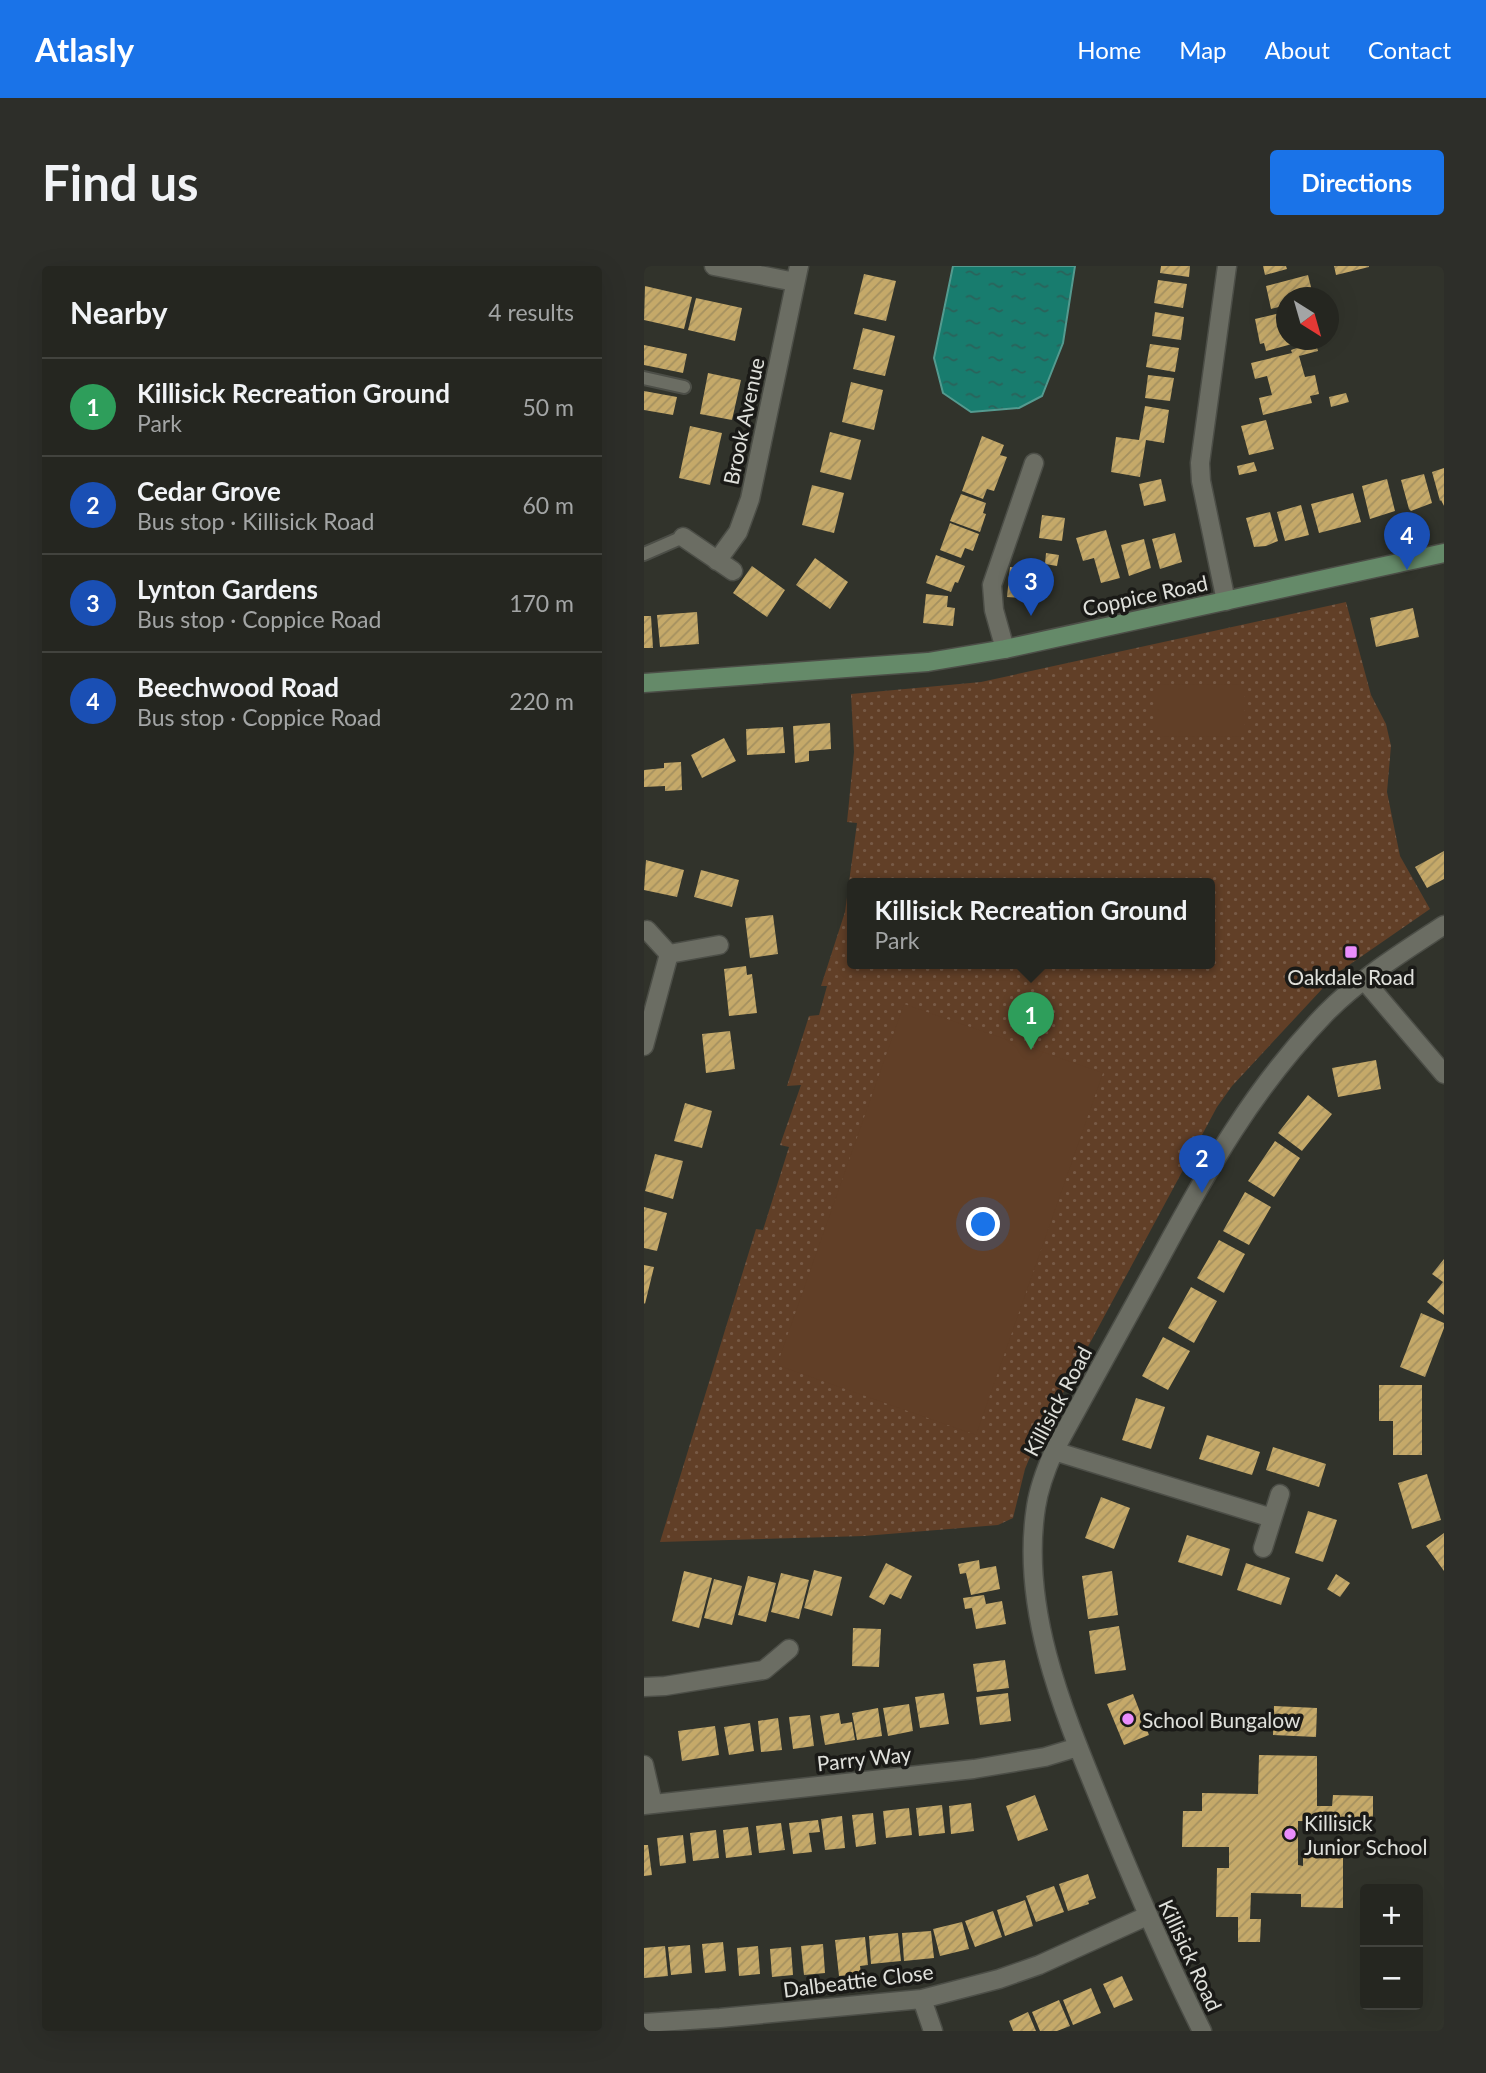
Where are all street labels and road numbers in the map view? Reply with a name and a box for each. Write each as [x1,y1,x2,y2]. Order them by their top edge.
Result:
street label: Brook Avenue [717,355,769,487]
street label: Coppice Road [1080,570,1210,620]
street label: Killisick Road [1018,1342,1096,1460]
street label: Parry Way [815,1741,913,1775]
street label: Killisick Road [1154,1895,1228,2015]
street label: Dalbeattie Close [781,1958,935,2002]

